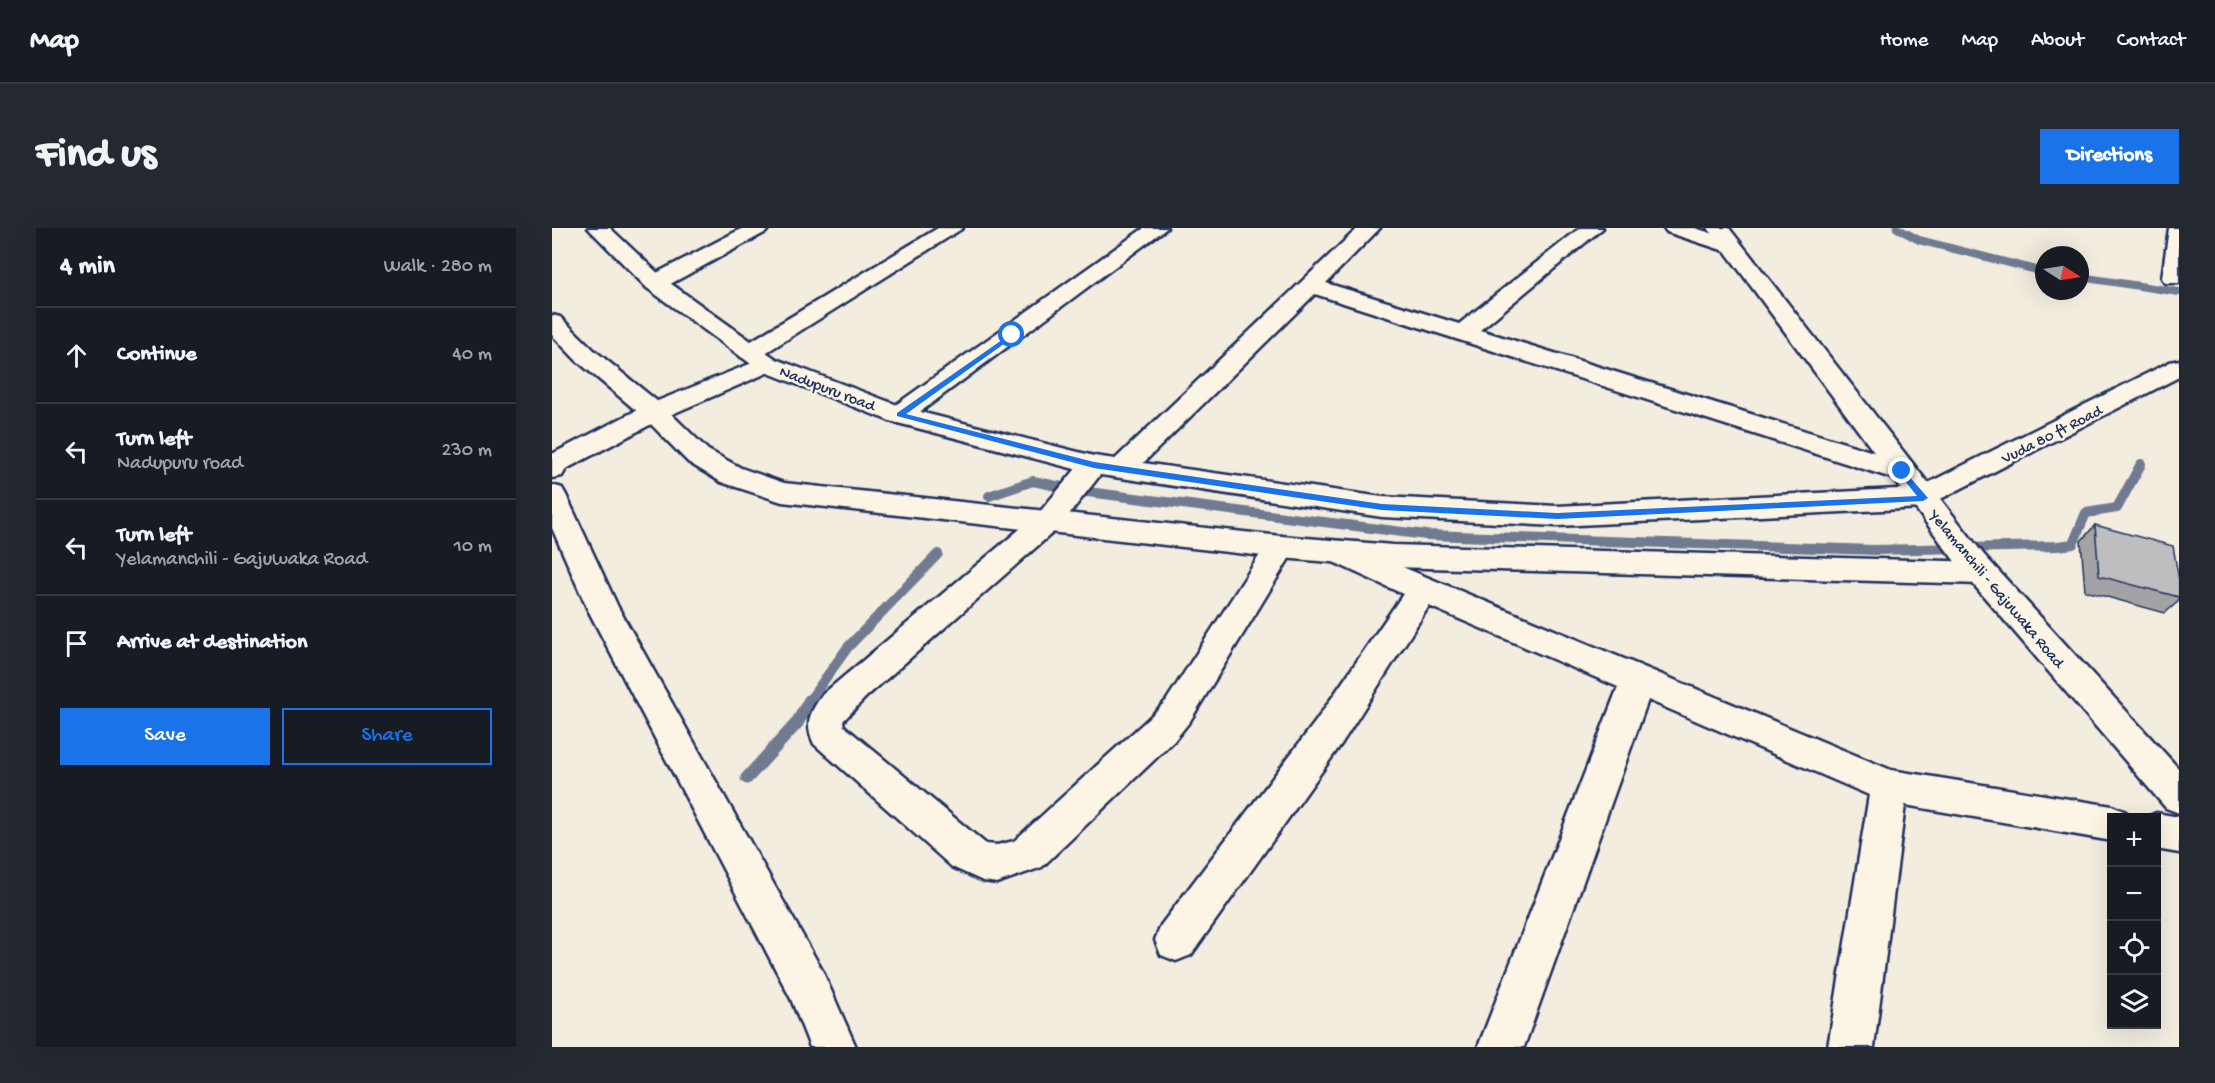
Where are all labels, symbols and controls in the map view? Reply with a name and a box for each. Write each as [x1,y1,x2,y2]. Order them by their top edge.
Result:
text: Map [30,25,79,58]
text: Home [1880,29,1928,54]
text: Map [1961,29,1998,54]
text: About [2031,29,2084,54]
text: Contact [2117,29,2185,54]
button: Directions [2040,129,2179,184]
text: Find us [36,132,156,181]
north arrow [2035,246,2089,300]
text: 4 min [60,252,115,283]
text: Walk · 280 m [384,256,492,279]
route start [998,321,1024,347]
icon: ahead [60,339,93,372]
text: Continue [117,342,197,368]
text: 40 m [452,344,492,367]
street label: Nadupuru road [776,363,879,418]
street label: Vuda 80 ft Road [1998,402,2107,470]
text: Turn left [117,427,191,453]
icon: left [60,435,93,468]
text: 230 m [442,440,492,463]
text: Nadupuru road [117,453,243,476]
route end [1888,457,1914,483]
street label: Yelamanchili - Gajuwaka Road [1922,506,2068,674]
text: Turn left [117,523,191,549]
icon: left [60,531,93,564]
text: 10 m [454,536,492,559]
text: Yelamanchili - Gajuwaka Road [117,549,367,572]
icon: arrive [60,627,93,660]
text: Arrive at destination [117,630,307,656]
button: Save [60,708,270,765]
button: Share [282,708,492,765]
map controls [2107,813,2161,1029]
button: + [2107,813,2161,867]
button: − [2107,867,2161,921]
button: locate [2107,921,2161,975]
button: layers [2107,975,2161,1029]

